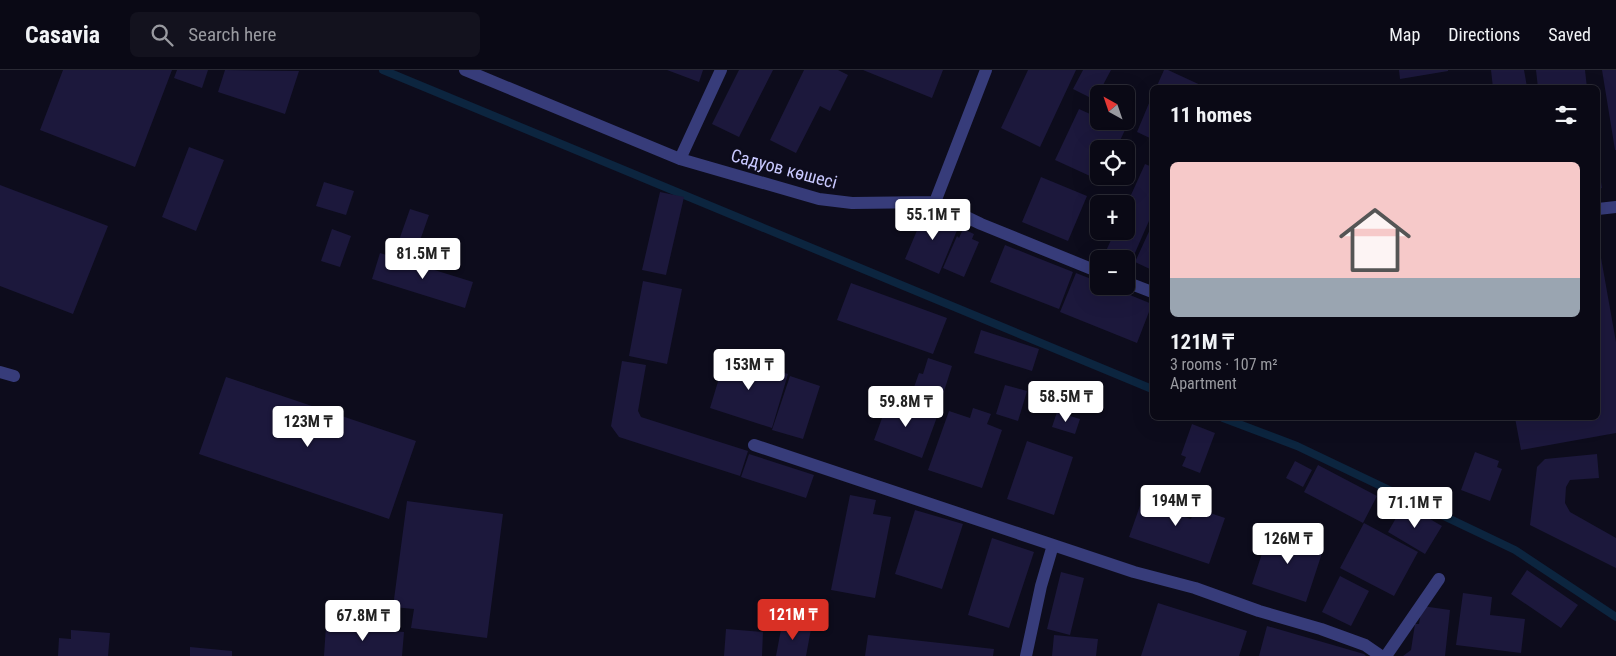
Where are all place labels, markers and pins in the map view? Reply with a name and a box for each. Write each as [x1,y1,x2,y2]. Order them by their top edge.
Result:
pin: 55.1M ₸ [887,198,979,241]
pin: 81.5M ₸ [377,238,469,280]
pin: 153M ₸ [708,348,790,391]
pin: 58.5M ₸ [1020,380,1112,423]
pin: 59.8M ₸ [860,386,952,428]
pin: 123M ₸ [267,406,349,448]
pin: 194M ₸ [1135,484,1217,527]
pin: 71.1M ₸ [1369,486,1461,529]
pin: 126M ₸ [1247,522,1329,565]
pin: 121M ₸ [752,598,834,641]
pin: 67.8M ₸ [317,600,409,642]

